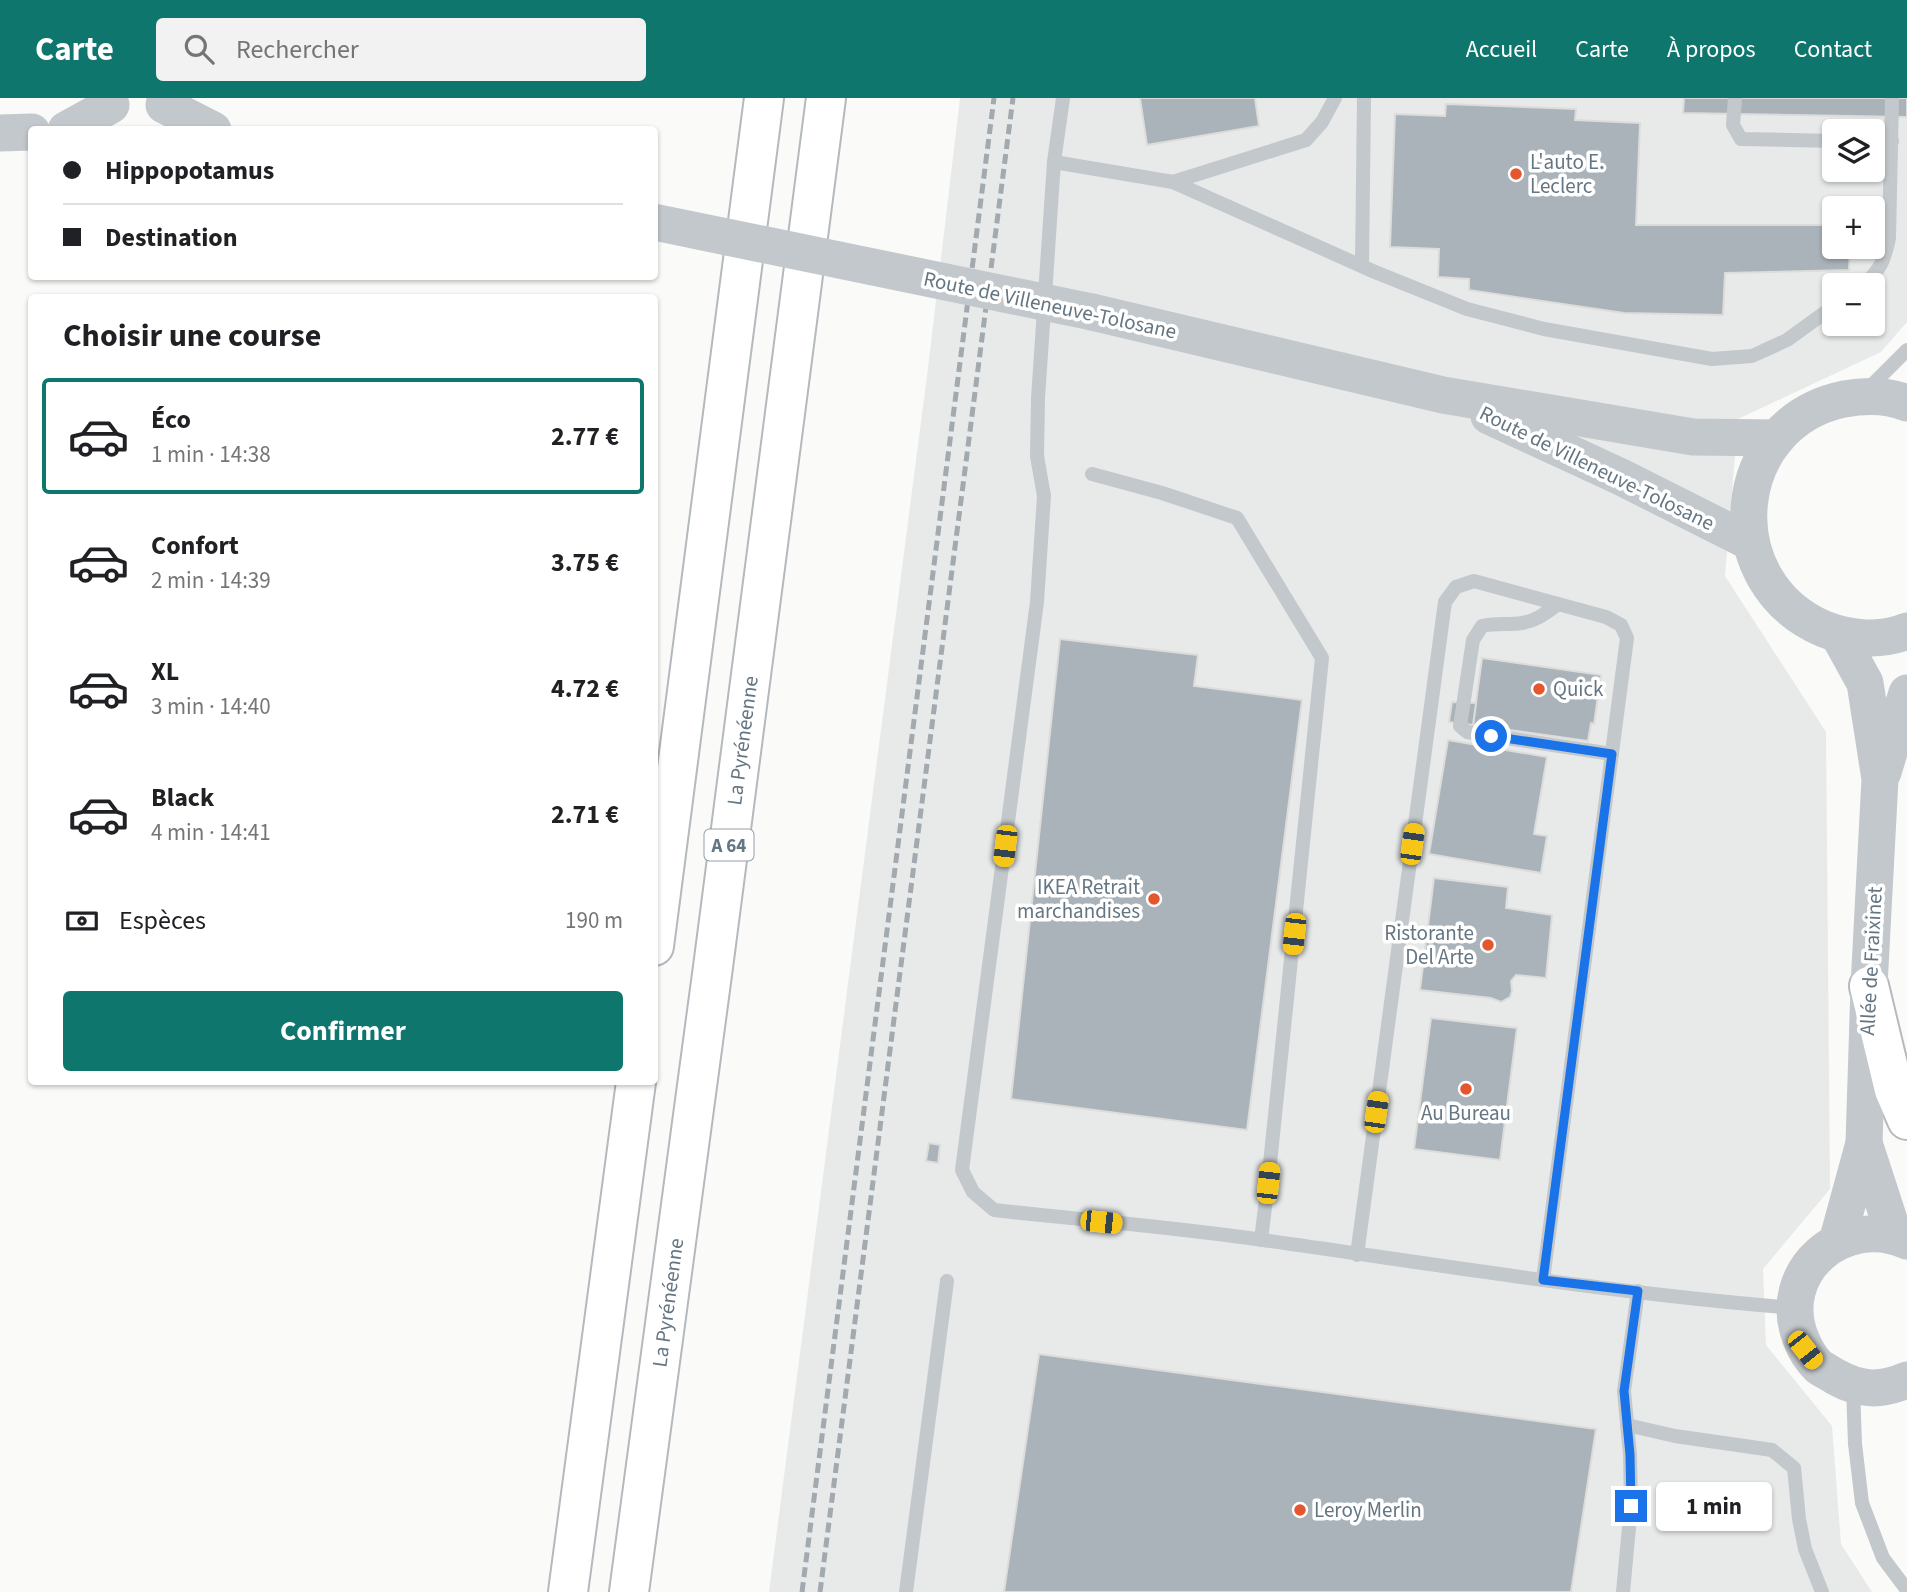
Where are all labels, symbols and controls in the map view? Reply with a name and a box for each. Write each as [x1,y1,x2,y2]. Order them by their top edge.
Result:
search box [156,18,646,81]
text: Carte [35,26,114,73]
icon: search [180,30,218,68]
text: Rechercher [236,31,359,68]
text: Accueil [1466,32,1537,67]
text: Carte [1575,32,1629,67]
text: À propos [1667,32,1756,67]
text: Contact [1794,32,1872,67]
map controls [1822,119,1885,336]
button: layers [1822,119,1885,182]
place label: L'auto E. Leclerc [1530,147,1604,201]
text: Hippopotamus [105,152,274,189]
marker: L'auto E. Leclerc [1508,166,1524,182]
button: + [1822,196,1885,259]
text: Destination [105,219,238,256]
street label: Route de Villeneuve-Tolosane [921,264,1179,346]
button: − [1822,273,1885,336]
text: Choisir une course [63,313,321,359]
street label: Route de Villeneuve-Tolosane [1475,398,1719,538]
text: Éco [151,401,191,438]
icon: car [67,405,130,468]
text: 2.77 € [551,418,619,455]
text: 1 min · 14:38 [151,438,271,471]
text: Confort [151,527,239,564]
icon: car [67,531,130,594]
text: 3.75 € [551,544,619,581]
text: 2 min · 14:39 [151,564,271,597]
text: XL [151,653,179,690]
icon: car [67,657,130,720]
text: 4.72 € [551,670,619,707]
street label: La Pyrénéenne [719,674,766,807]
place label: Quick [1553,674,1604,704]
marker: Quick [1531,681,1547,697]
text: 3 min · 14:40 [151,690,271,723]
route start [1475,720,1507,752]
text: Black [151,779,214,816]
icon: car [67,783,130,846]
text: 2.71 € [551,796,619,833]
text: 4 min · 14:41 [151,816,271,849]
car [1399,822,1426,866]
car [993,824,1018,868]
road number: A 64 [704,830,754,860]
place label: IKEA Retrait marchandises [1017,872,1140,926]
street label: Allée de Fraixinet [1852,886,1890,1036]
marker: IKEA Retrait marchandises [1146,891,1162,907]
icon: cash [63,902,101,940]
text: Espèces [119,902,206,939]
text: 190 m [565,904,623,937]
car [1282,912,1307,956]
place label: Ristorante Del Arte [1384,918,1474,972]
marker: Ristorante Del Arte [1480,937,1496,953]
button: Confirmer [63,991,623,1071]
marker: Au Bureau [1458,1081,1474,1097]
car [1363,1090,1390,1134]
place label: Au Bureau [1421,1098,1511,1128]
car [1256,1161,1281,1205]
car [1080,1209,1123,1235]
street label: La Pyrénéenne [644,1236,691,1369]
car [1784,1327,1827,1373]
callout: 1 min [1656,1482,1771,1530]
route end [1615,1490,1647,1522]
text: 1 min [1686,1490,1742,1523]
place label: Leroy Merlin [1314,1495,1422,1525]
marker: Leroy Merlin [1292,1502,1308,1518]

